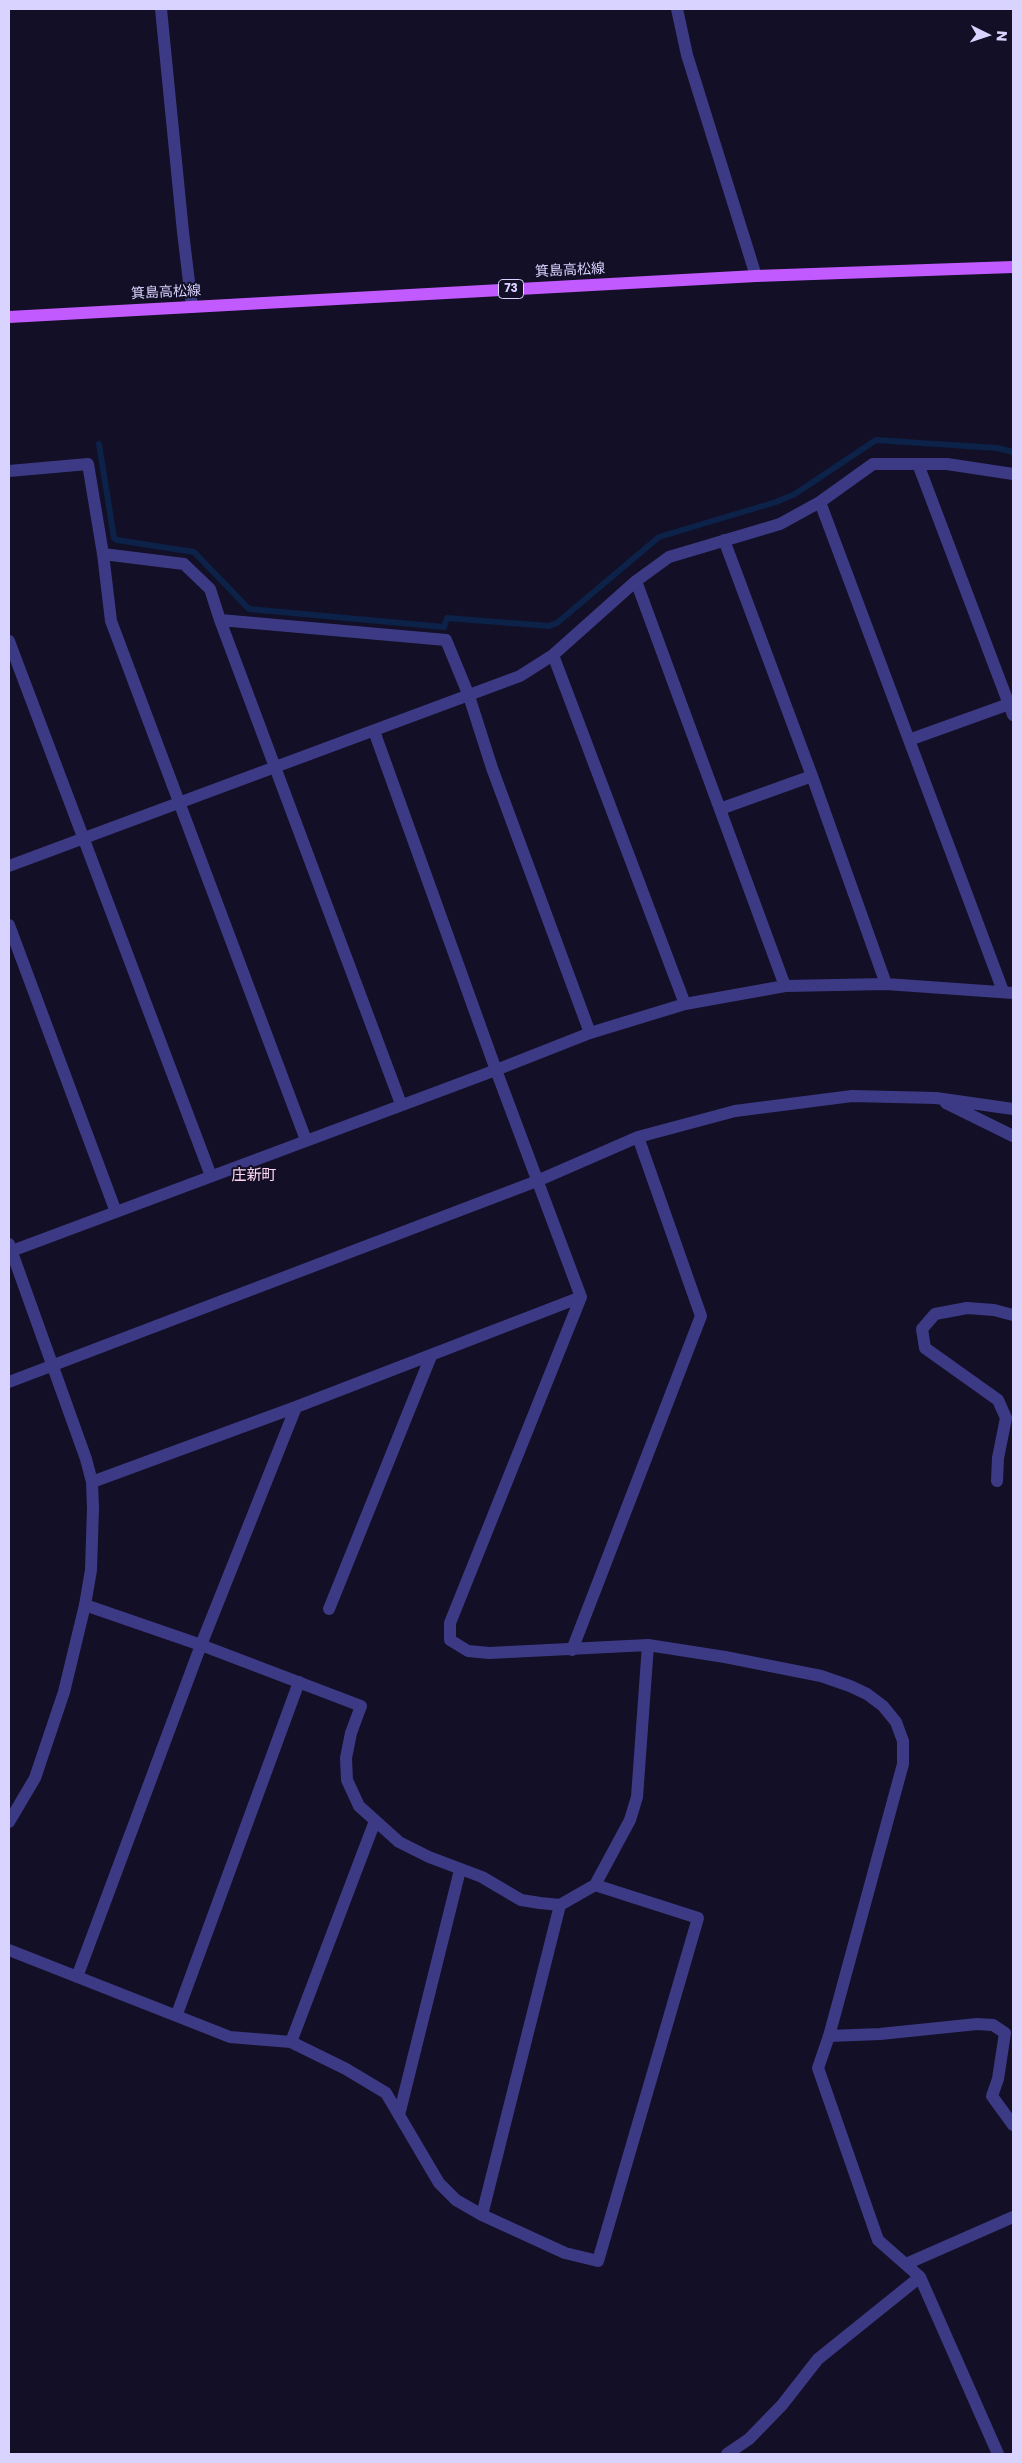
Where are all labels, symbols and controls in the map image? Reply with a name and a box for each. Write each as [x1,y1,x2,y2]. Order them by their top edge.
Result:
north arrow [962,10,1012,60]
text: N [992,30,1012,42]
street label: 箕島高松線 [535,261,605,281]
road number: 73 [498,280,524,298]
street label: 箕島高松線 [131,283,201,303]
district label: 庄新町 [232,1167,276,1185]

